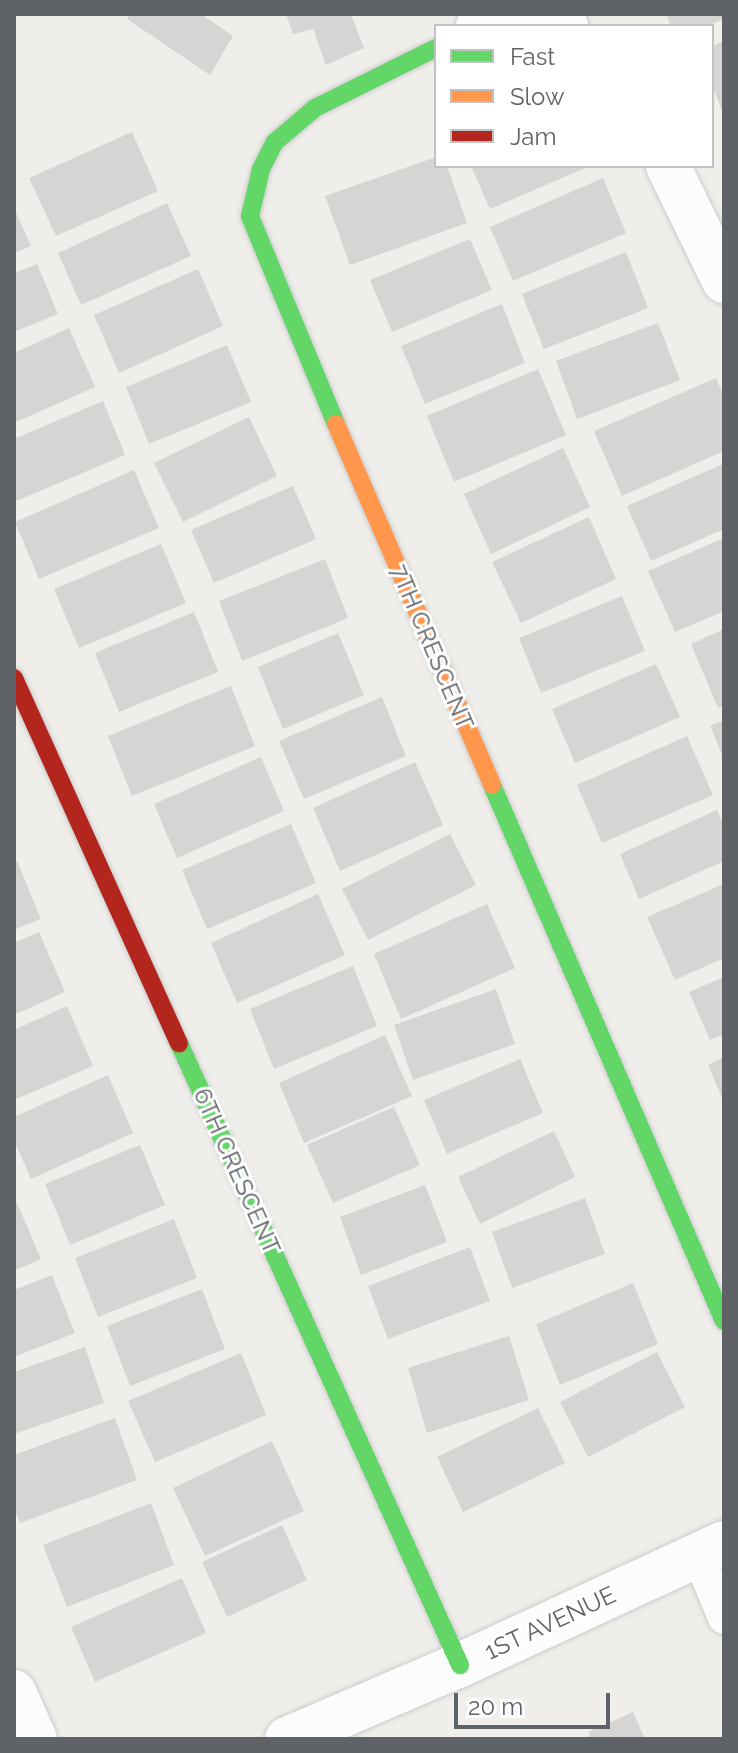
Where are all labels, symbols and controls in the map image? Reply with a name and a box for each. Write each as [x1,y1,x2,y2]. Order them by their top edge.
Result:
legend [434,24,714,168]
text: Fast [510,42,555,71]
text: Slow [510,82,564,111]
text: Jam [510,122,556,151]
street label: 7TH CRESCENT [384,560,480,734]
street label: 6TH CRESCENT [188,1084,286,1258]
street label: 1ST AVENUE [479,1580,621,1666]
scale bar [458,1677,614,1727]
text: 20 m [468,1692,523,1721]

